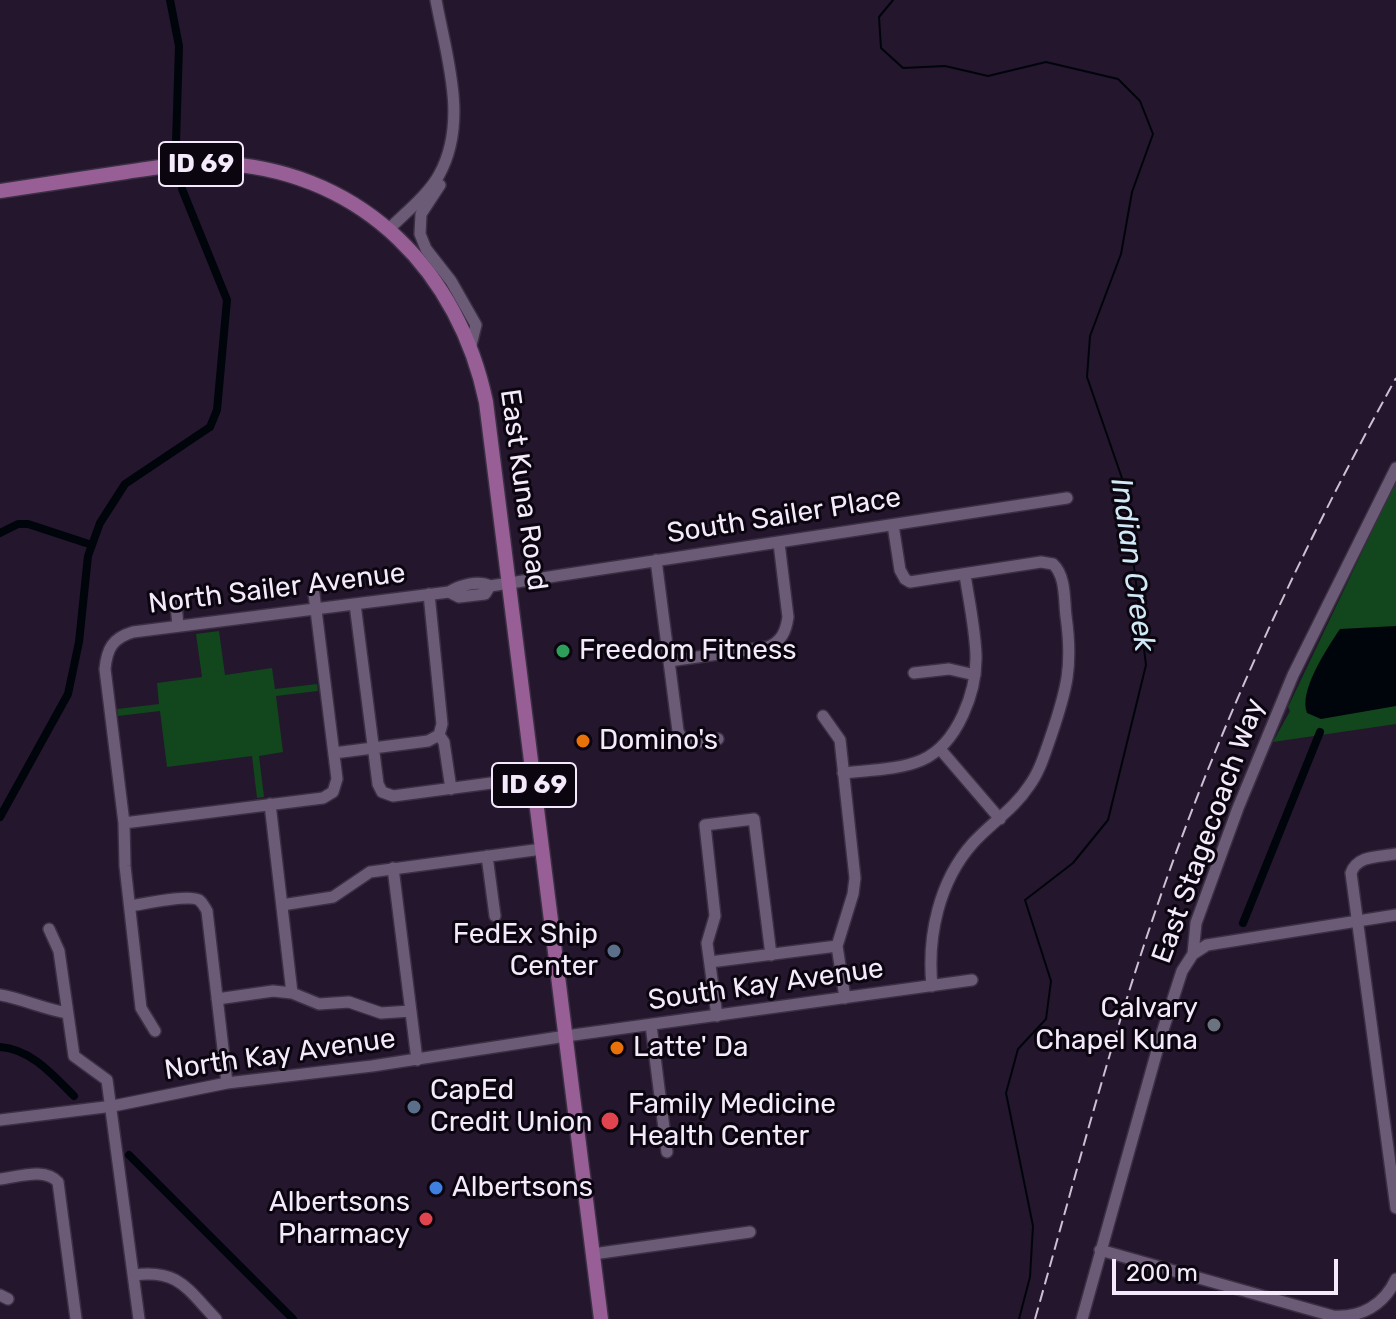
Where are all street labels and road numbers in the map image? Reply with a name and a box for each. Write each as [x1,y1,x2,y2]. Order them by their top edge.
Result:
road number: ID 69 [159,142,243,186]
street label: East Kuna Road [492,387,554,593]
street label: South Sailer Place [665,481,903,551]
street label: North Sailer Avenue [147,557,407,621]
street label: East Stagecoach Way [1145,694,1273,968]
road number: ID 69 [492,763,576,807]
street label: South Kay Avenue [646,952,886,1018]
street label: North Kay Avenue [162,1022,398,1088]

